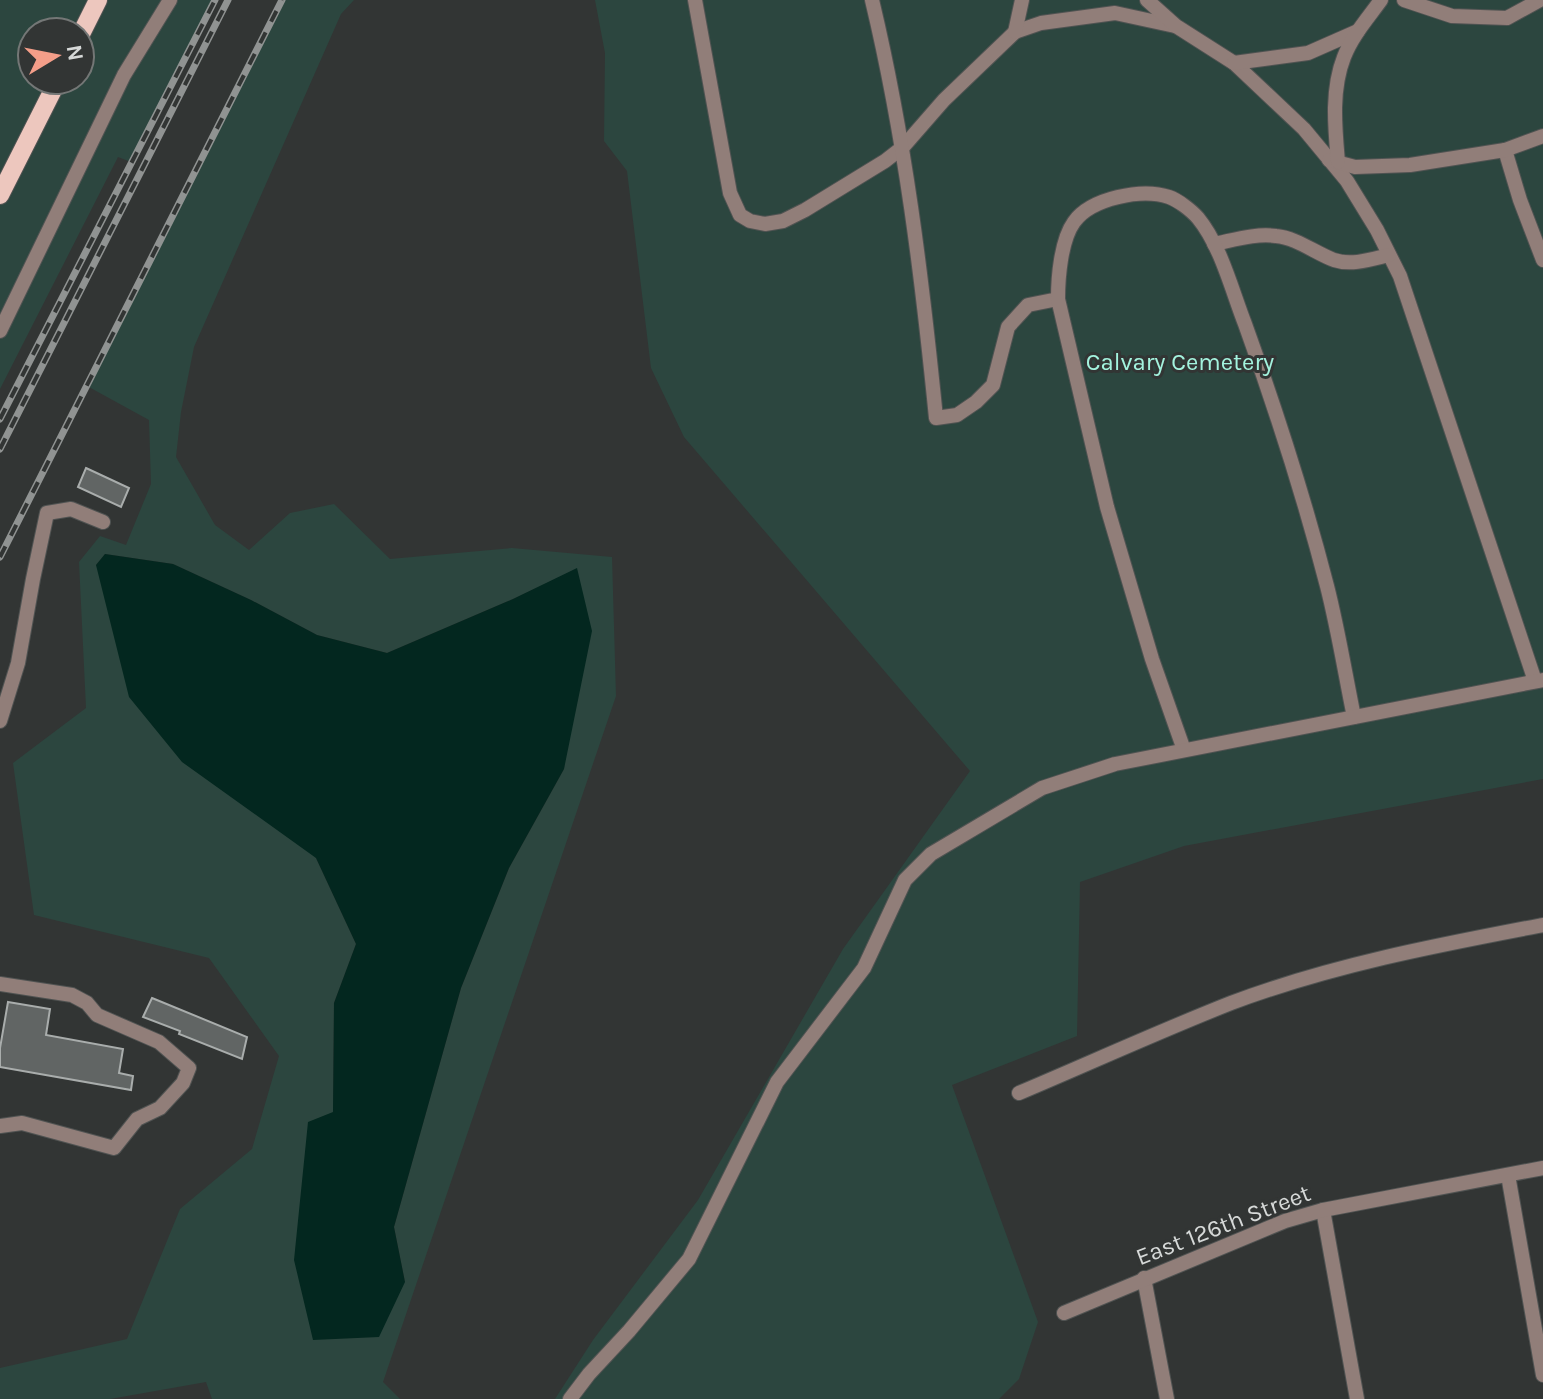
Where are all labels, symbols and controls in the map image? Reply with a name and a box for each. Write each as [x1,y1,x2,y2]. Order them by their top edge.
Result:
north arrow [16,16,96,96]
text: N [61,43,89,63]
park label: Calvary Cemetery [1086,348,1274,376]
street label: East 126th Street [1132,1179,1314,1271]

